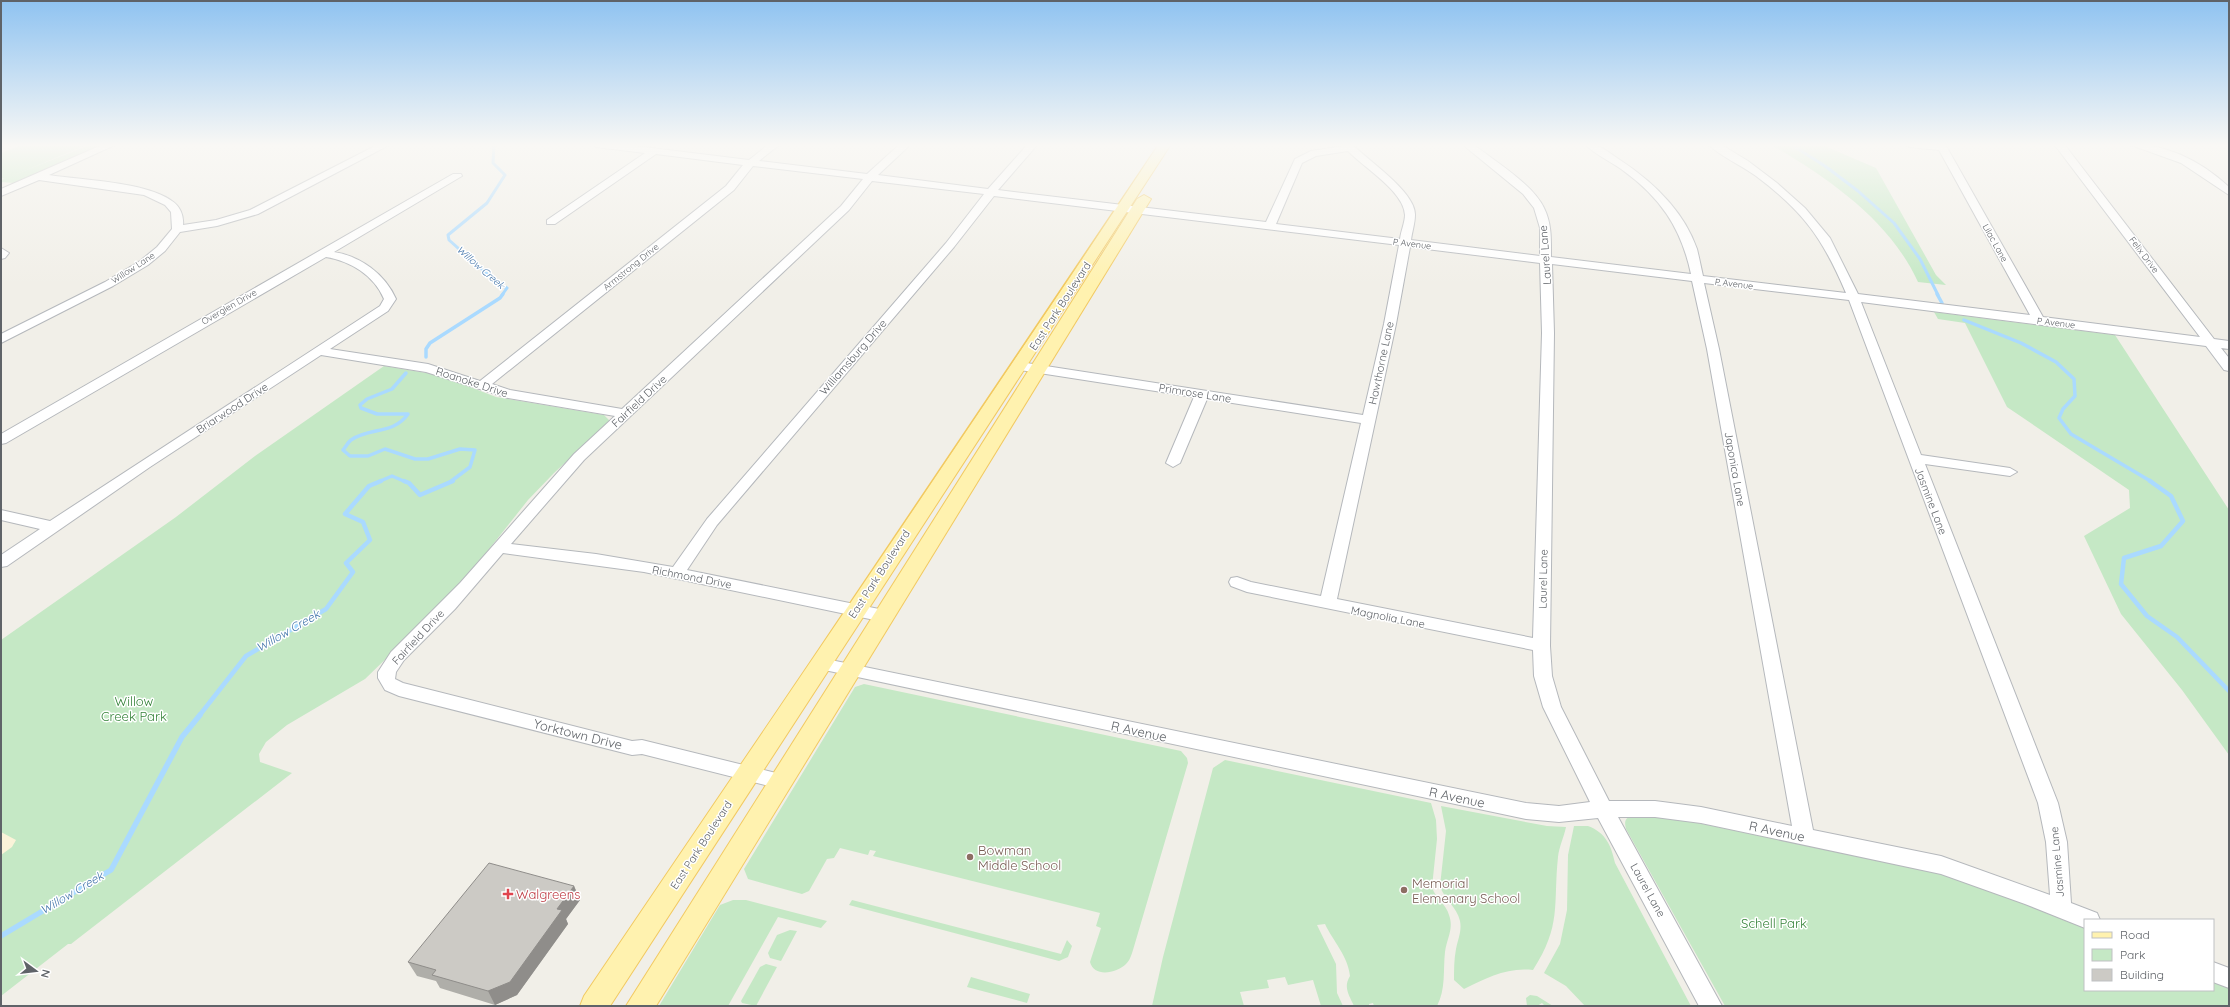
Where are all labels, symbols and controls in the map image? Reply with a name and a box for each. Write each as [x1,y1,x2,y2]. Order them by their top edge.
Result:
street label: Lilac Lane [1980,222,2010,264]
street label: Laurel Lane [1536,225,1554,285]
street label: Felix Drive [2127,234,2162,275]
street label: P Avenue [1392,236,1432,251]
street label: Armstrong Drive [601,241,661,292]
water label: Willow Creek [454,243,509,293]
street label: Willow Lane [109,249,157,286]
street label: East Park Boulevard [1026,259,1094,353]
street label: P Avenue [1714,276,1754,291]
street label: Overglen Drive [199,286,258,327]
street label: P Avenue [2036,315,2076,330]
street label: Williamsburg Drive [816,316,890,398]
street label: Hawthorne Lane [1365,320,1397,406]
street label: Roanoke Drive [434,364,510,400]
street label: Fairfield Drive [608,372,670,430]
street label: Briarwood Drive [193,380,271,436]
street label: Primrose Lane [1158,380,1232,406]
street label: Japonica Lane [1722,431,1748,507]
street label: Jasmine Lane [1912,465,1950,537]
street label: East Park Boulevard [845,527,913,621]
street label: Laurel Lane [1535,549,1551,609]
street label: Richmond Drive [651,562,733,592]
street label: Magnolia Lane [1350,603,1426,631]
water label: Willow Creek [253,605,324,655]
street label: Fairfield Drive [389,606,447,668]
park label: Willow Creek Park [101,693,167,724]
street label: Yorktown Drive [532,715,624,753]
street label: R Avenue [1110,717,1168,745]
street label: R Avenue [1428,783,1486,811]
street label: East Park Boulevard [667,798,735,892]
street label: R Avenue [1748,817,1806,845]
street label: Jasmine Lane [2047,826,2067,898]
place label: Bowman Middle School [978,842,1061,873]
marker: Bowman Middle School [965,852,975,862]
street label: Laurel Lane [1627,861,1669,919]
water label: Willow Creek [37,867,108,917]
place label: Memorial Elemenary School [1412,875,1520,906]
marker: Memorial Elemenary School [1399,885,1409,895]
place label: Walgreens [516,886,580,902]
marker: Walgreens [503,889,513,899]
park label: Schell Park [1741,915,1807,931]
legend [2084,919,2214,991]
text: Road [2120,927,2150,942]
text: Park [2120,947,2145,962]
north arrow [16,951,56,991]
text: Building [2120,967,2164,982]
text: N [38,968,53,979]

